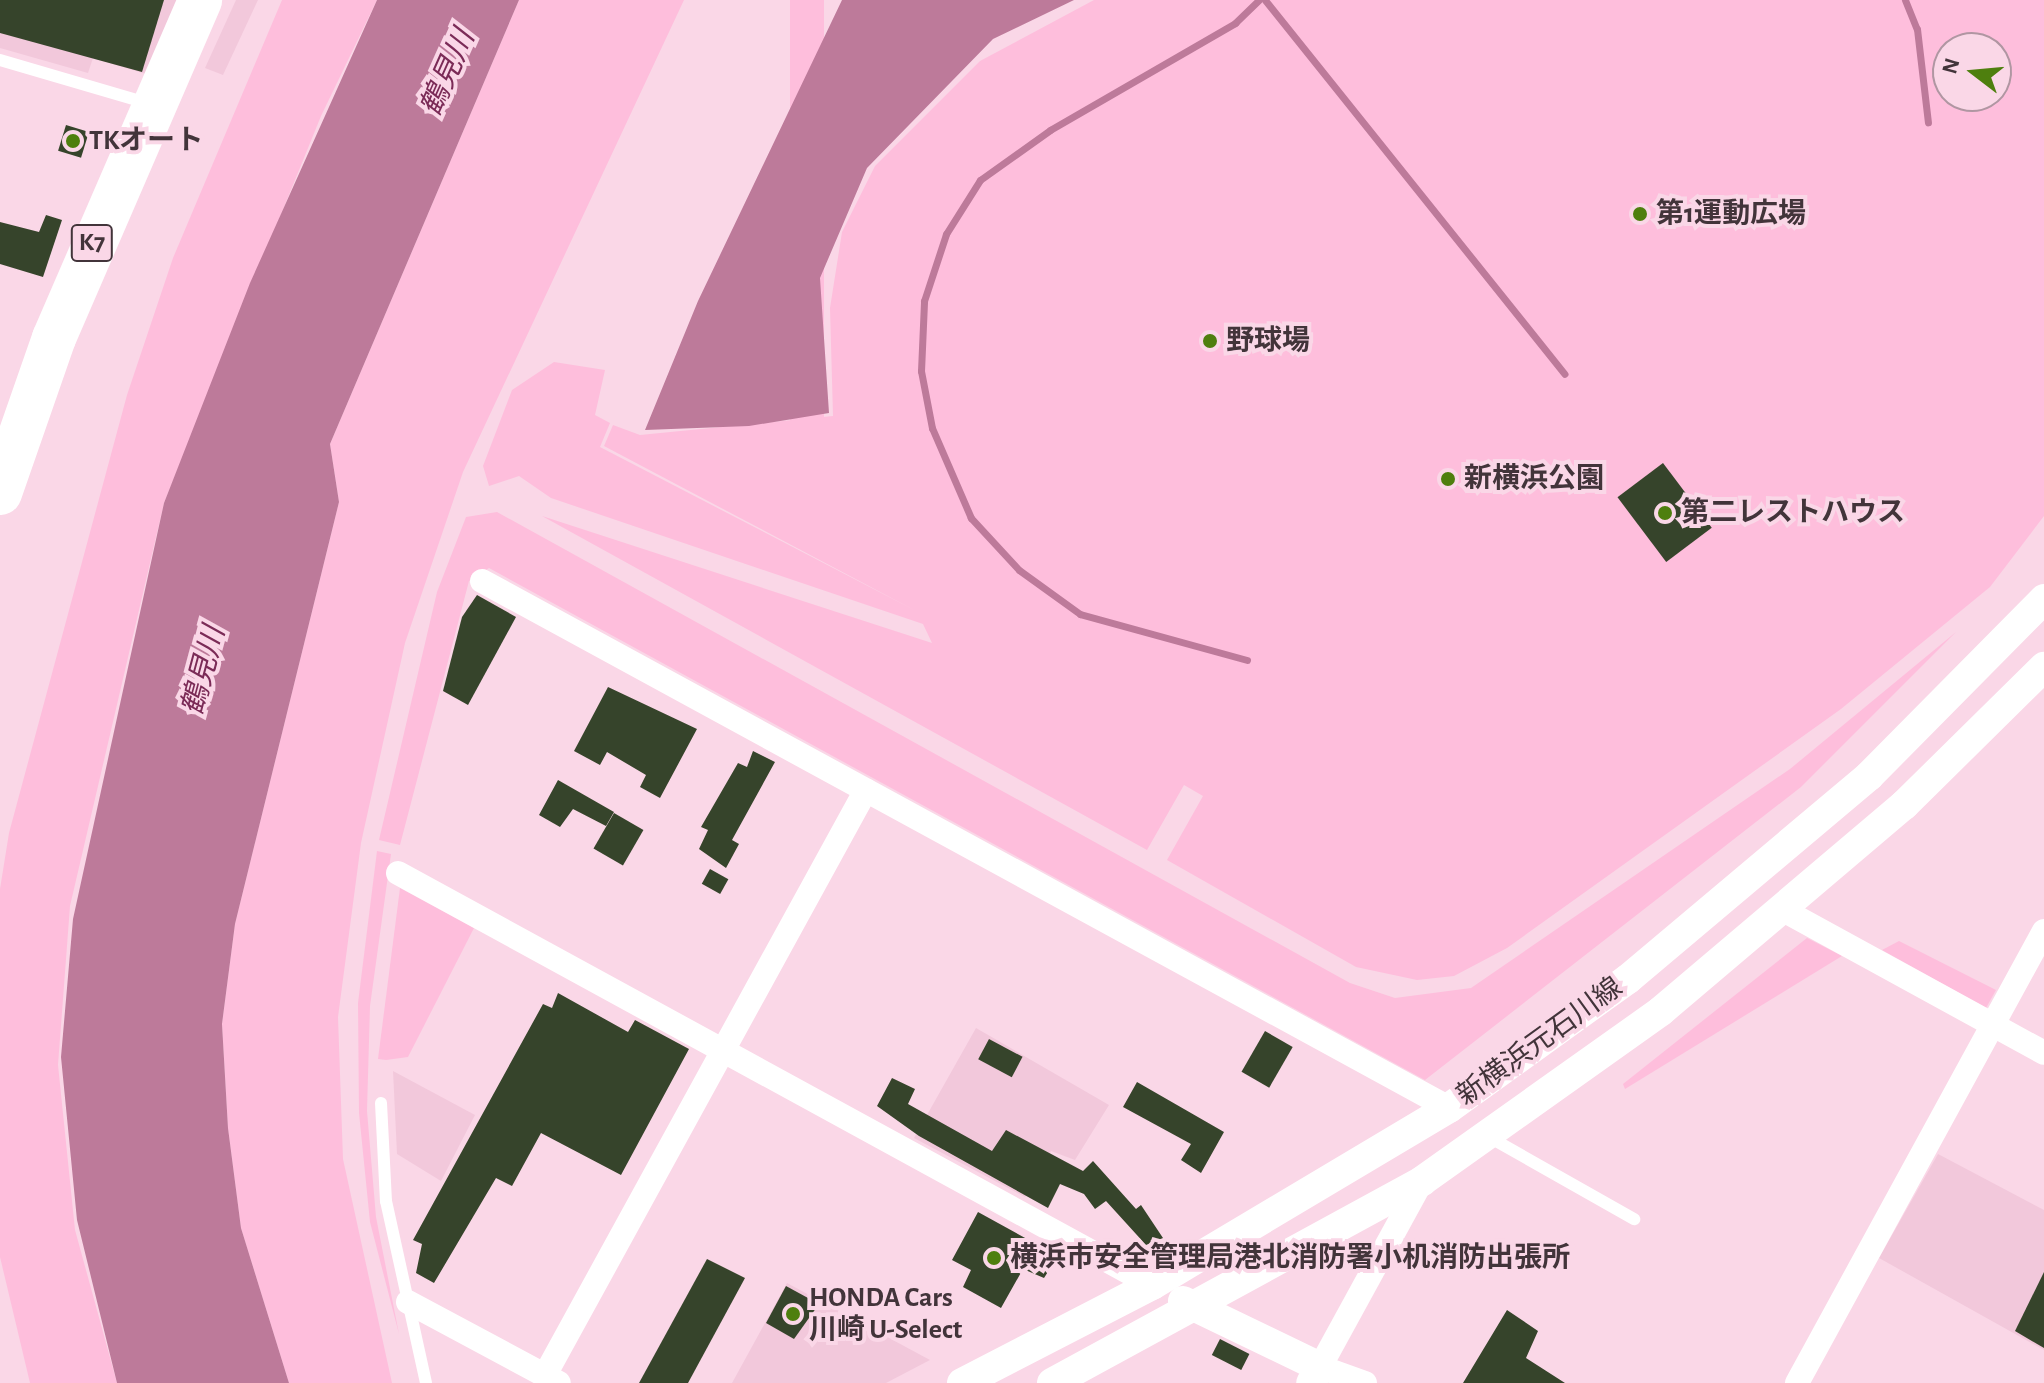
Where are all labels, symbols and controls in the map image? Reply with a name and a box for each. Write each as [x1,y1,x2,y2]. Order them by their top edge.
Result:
water label: 鶴見川 [413,25,483,121]
north arrow [1932,32,2012,112]
text: N [1938,56,1964,76]
place label: TKオート [89,124,203,158]
marker: TKオート [64,132,82,150]
place label: 第1運動広場 [1656,197,1806,231]
marker: 第1運動広場 [1631,205,1649,223]
road number: K7 [70,221,114,265]
place label: 野球場 [1226,324,1310,358]
marker: 野球場 [1201,332,1219,350]
place label: 新横浜公園 [1464,462,1604,496]
marker: 新横浜公園 [1439,470,1457,488]
place label: 第二レストハウス [1681,496,1905,530]
marker: 第二レストハウス [1656,504,1674,522]
water label: 鶴見川 [175,623,233,719]
street label: 新横浜元石川線 [1451,971,1629,1113]
place label: 横浜市安全管理局港北消防署小机消防出張所 [1010,1241,1570,1275]
marker: 横浜市安全管理局港北消防署小机消防出張所 [985,1249,1003,1267]
place label: HONDA Cars 川崎 U-Select [809,1281,962,1347]
marker: HONDA Cars 川崎 U-Select [784,1305,802,1323]

